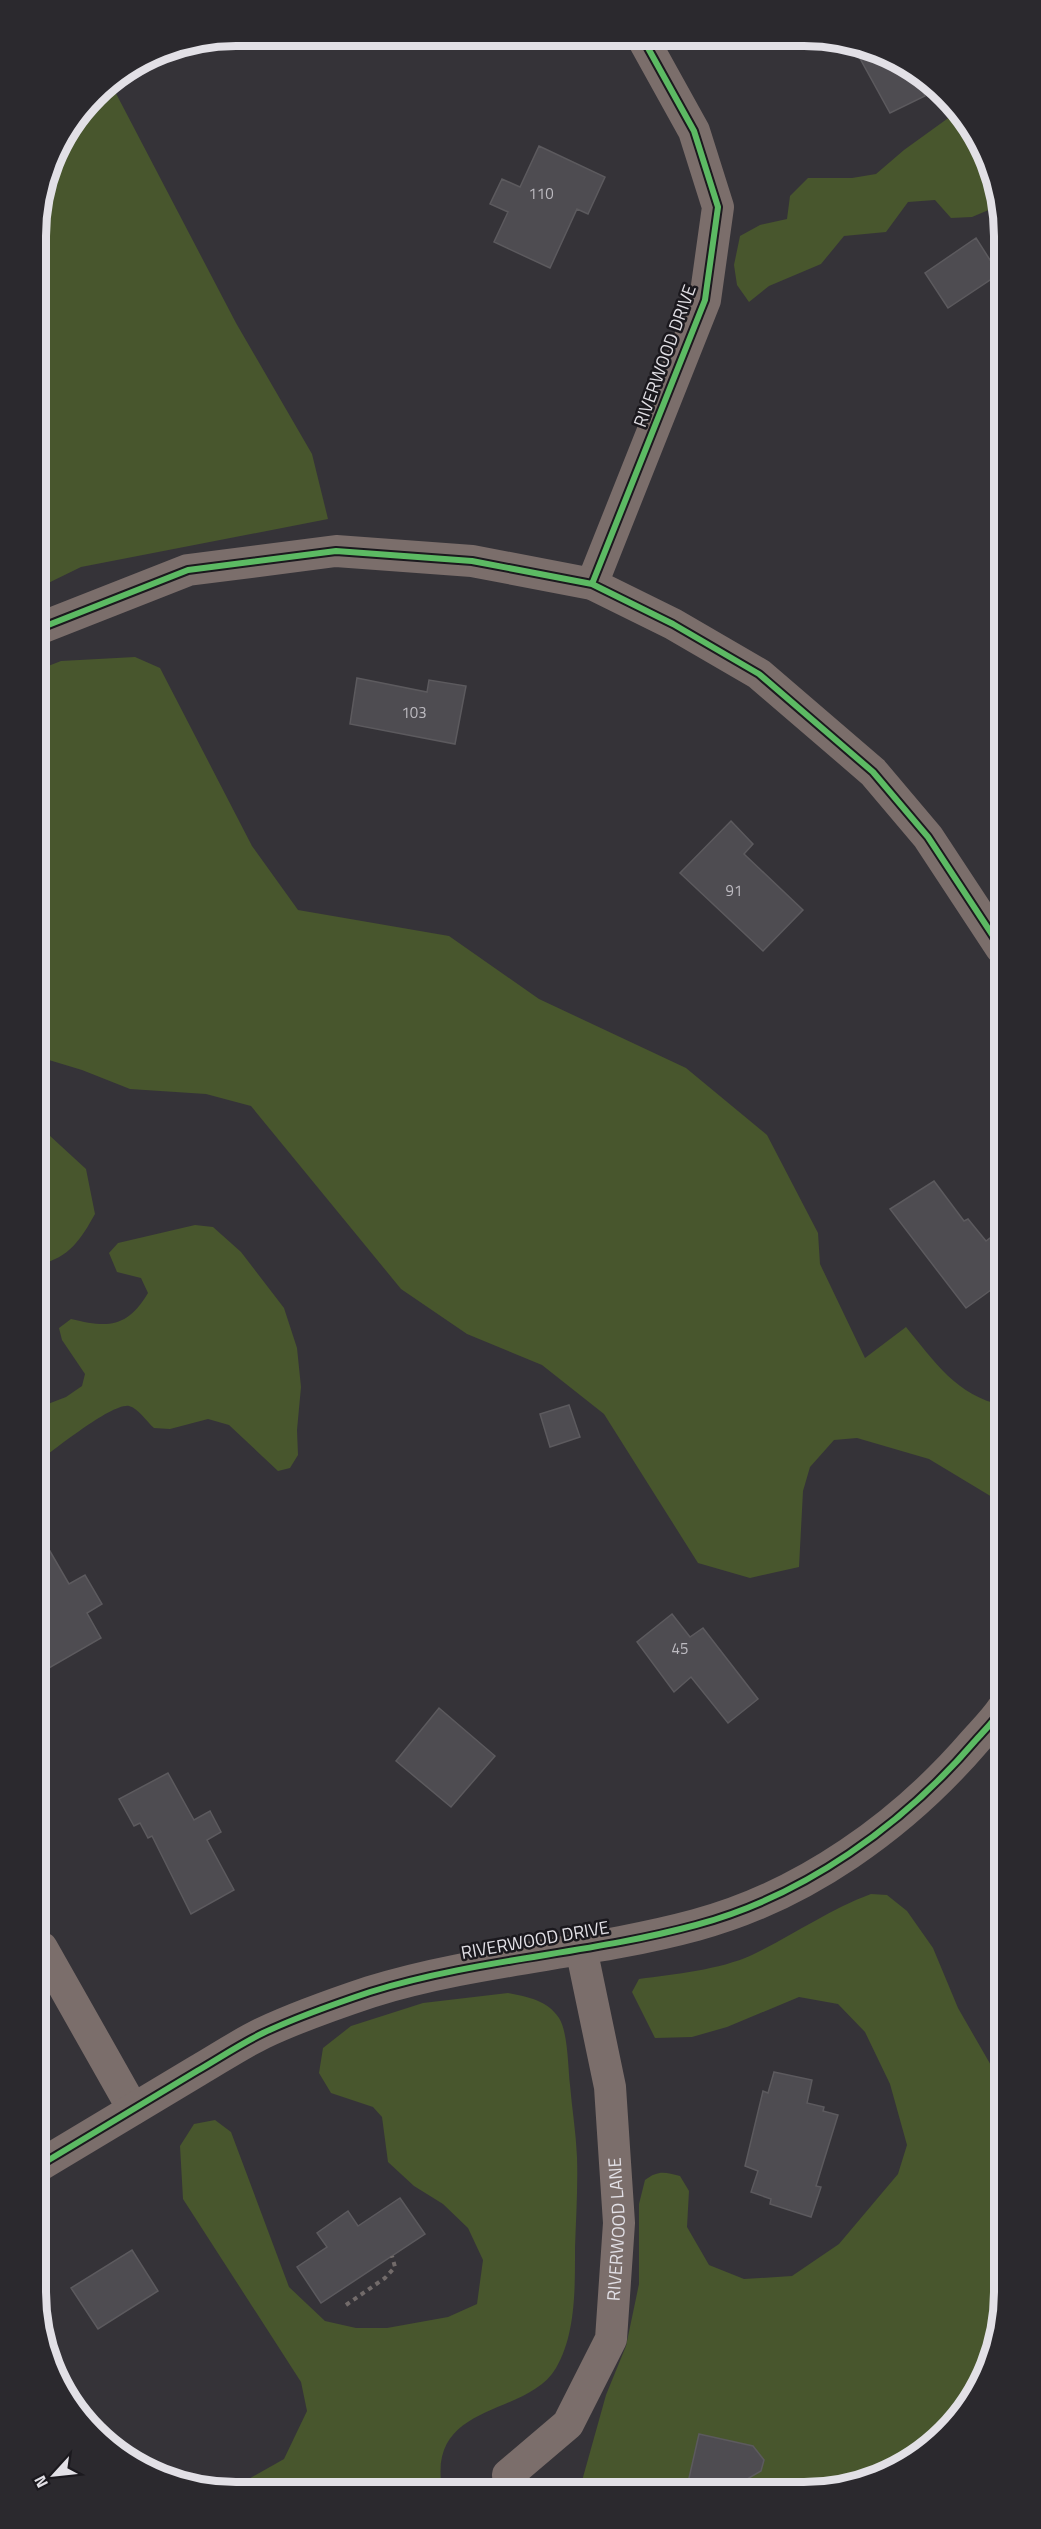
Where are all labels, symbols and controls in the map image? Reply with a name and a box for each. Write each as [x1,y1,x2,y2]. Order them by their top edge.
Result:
house number: 110 [528,182,554,205]
street label: RIVERWOOD DRIVE [626,281,703,431]
house number: 103 [401,701,427,724]
house number: 91 [726,879,742,902]
house number: 45 [672,1637,688,1660]
street label: RIVERWOOD DRIVE [459,1913,611,1966]
street label: RIVERWOOD LANE [600,2157,632,2302]
north arrow [24,2445,84,2505]
text: N [27,2471,54,2492]

